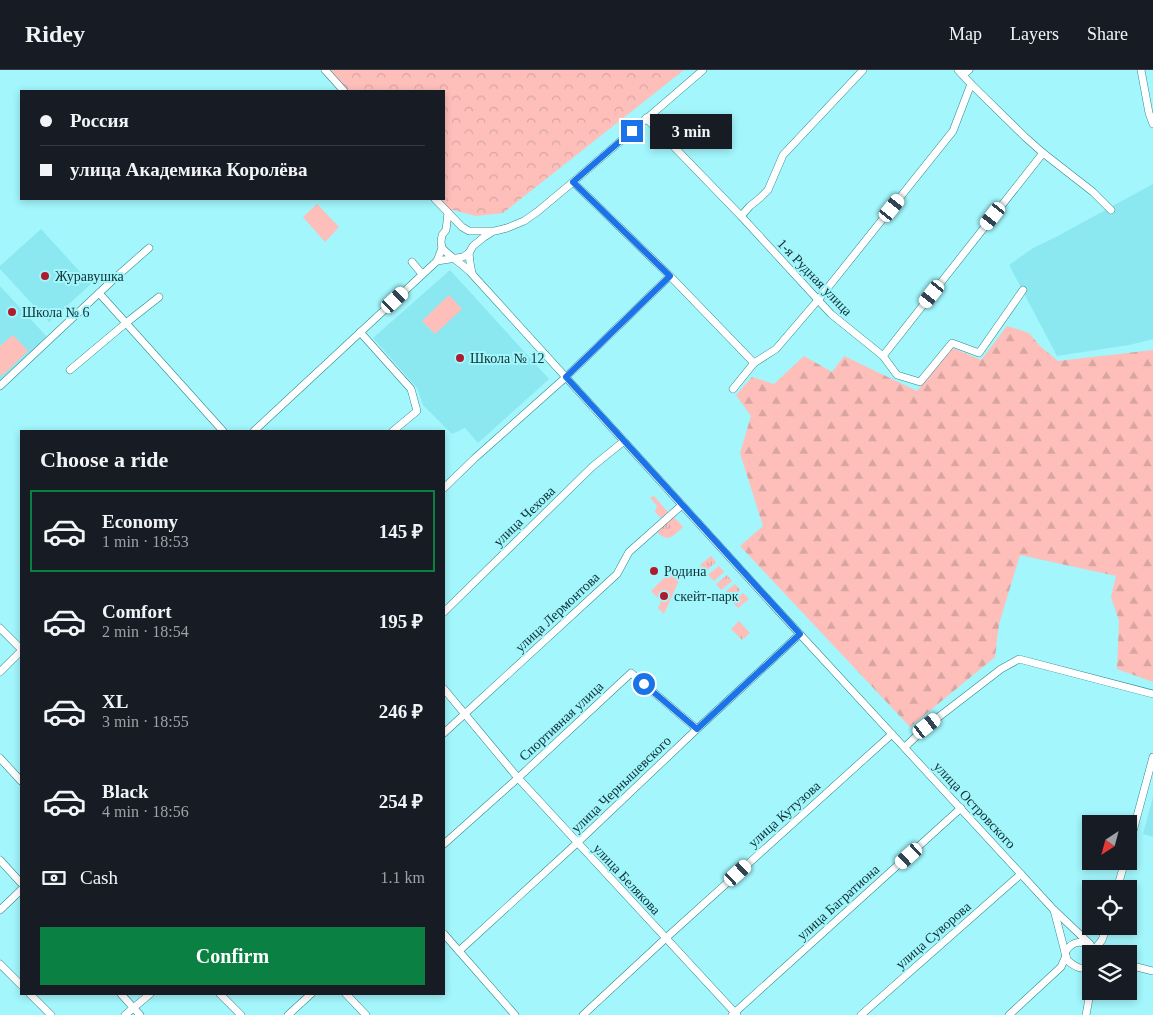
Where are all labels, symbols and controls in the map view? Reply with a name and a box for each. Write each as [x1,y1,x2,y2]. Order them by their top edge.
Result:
text: Ridey [25,21,85,47]
text: Map [949,24,982,44]
text: Layers [1010,24,1059,44]
text: Share [1087,24,1128,44]
text: Россия [70,110,129,131]
callout: 3 min [650,114,732,148]
route end [621,120,643,142]
text: 3 min [672,123,710,140]
text: улица Академика Королёва [70,159,308,180]
car [876,192,907,224]
car [977,200,1008,232]
street label: 1-я Рудная улица [774,236,856,319]
place label: Журавушка [55,269,125,284]
marker: Журавушка [39,270,51,282]
car [916,278,947,310]
car [378,284,411,316]
place label: Школа № 6 [22,305,90,320]
marker: Школа № 6 [6,306,18,318]
place label: Школа № 12 [470,351,545,366]
marker: Школа № 12 [454,352,466,364]
text: Choose a ride [40,447,168,472]
street label: улица Чехова [491,483,559,549]
icon: car [42,509,87,554]
text: Economy [102,511,178,532]
text: 145 ₽ [379,521,423,542]
text: 1 min · 18:53 [102,533,189,550]
place label: Родина [664,564,707,579]
marker: Родина [648,565,660,577]
street label: улица Лермонтова [512,569,603,655]
place label: скейт-парк [674,589,739,604]
marker: скейт-парк [658,590,670,602]
icon: car [42,599,87,644]
text: Comfort [102,601,172,622]
text: 195 ₽ [379,611,423,632]
text: 2 min · 18:54 [102,623,189,640]
route start [633,673,655,695]
street label: Спортивная улица [516,678,607,764]
icon: car [42,689,87,734]
text: XL [102,691,128,712]
text: 246 ₽ [379,701,423,722]
car [910,711,943,741]
text: 3 min · 18:55 [102,713,189,730]
street label: улица Чернышевского [568,733,674,836]
street label: улица Островского [931,759,1019,852]
street label: улица Кутузова [745,778,824,851]
icon: car [42,779,87,824]
text: Black [102,781,148,802]
text: 254 ₽ [379,791,423,812]
text: 4 min · 18:56 [102,803,189,820]
north arrow [1082,815,1138,870]
map controls [1082,815,1137,1000]
car [892,840,925,872]
street label: улица Белякова [590,841,664,918]
car [721,857,754,889]
street label: улица Багратиона [794,861,883,943]
icon: cash [40,864,68,892]
text: Cash [80,867,118,888]
text: 1.1 km [381,869,425,886]
button: locate [1082,880,1137,935]
street label: улица Суворова [893,898,974,972]
button: Confirm [40,927,425,985]
button: layers [1082,945,1137,1000]

